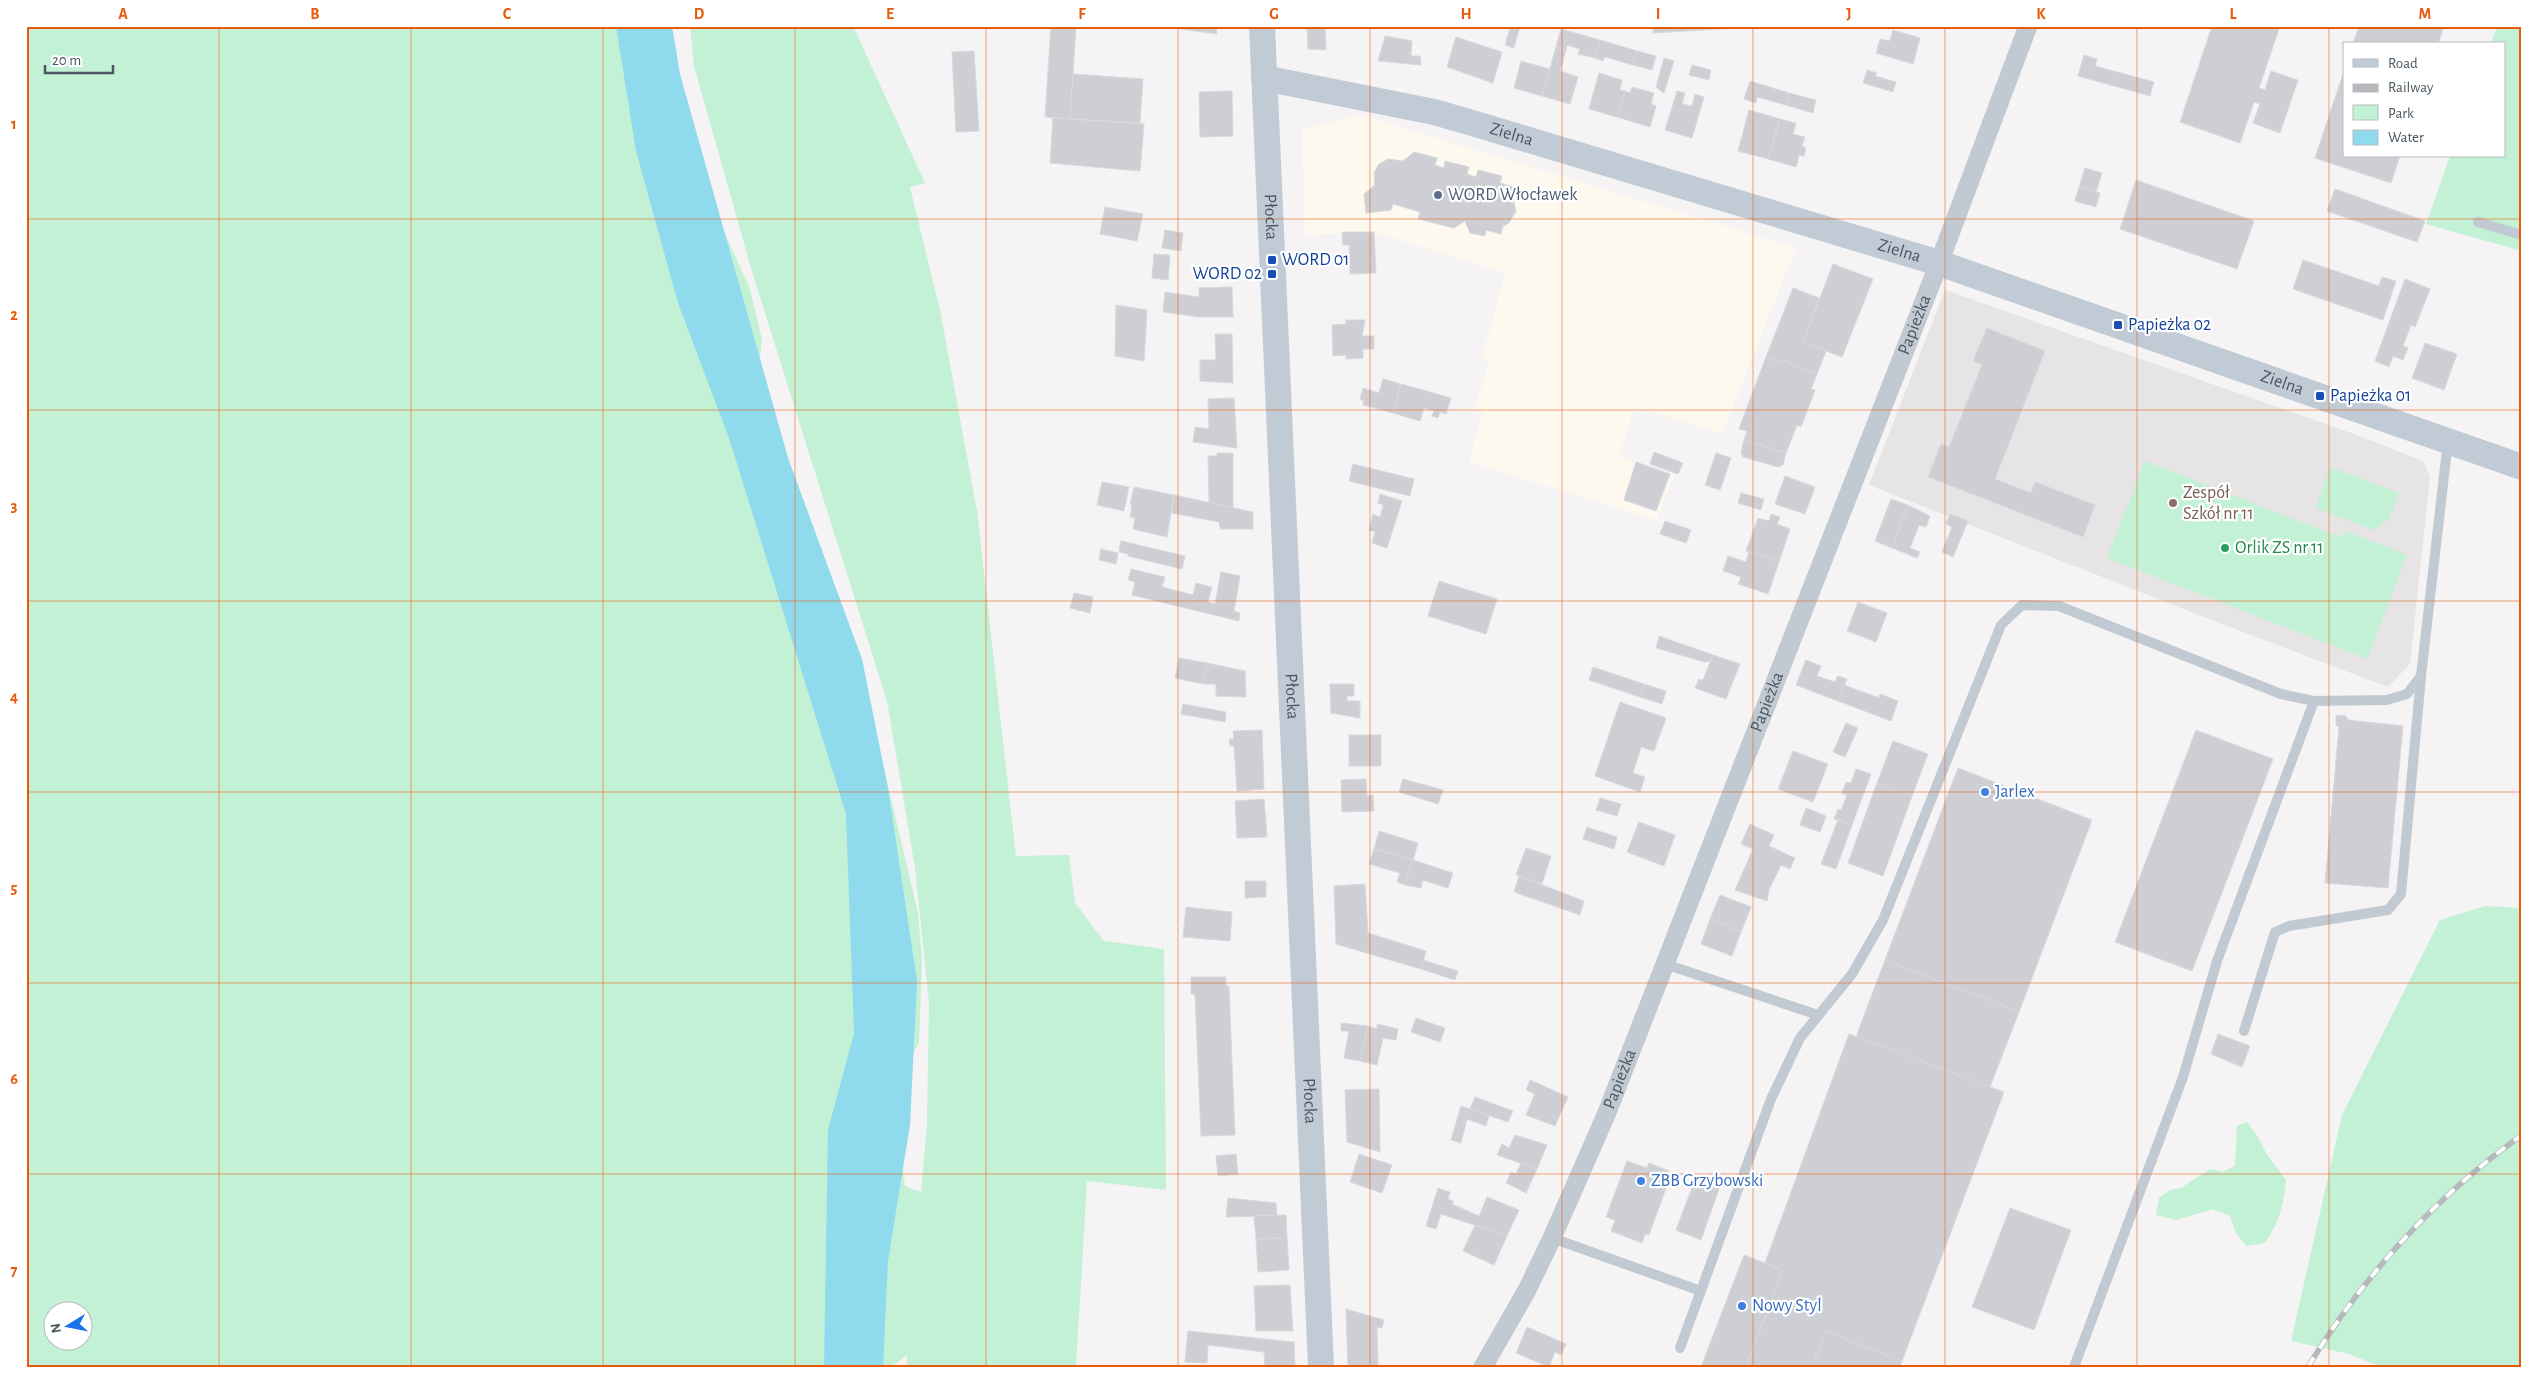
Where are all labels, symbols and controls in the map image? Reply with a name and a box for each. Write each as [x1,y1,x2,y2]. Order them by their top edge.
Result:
text: A [118,6,128,22]
text: B [310,6,320,22]
text: C [503,6,512,22]
text: D [694,6,705,22]
text: E [886,6,894,22]
text: F [1078,6,1086,22]
text: G [1269,6,1279,22]
text: H [1460,6,1472,22]
text: I [1656,6,1660,22]
text: J [1846,6,1852,22]
text: K [2036,6,2046,22]
text: L [2230,6,2237,22]
text: M [2419,6,2431,22]
scale bar [45,42,112,74]
legend [2343,42,2506,158]
text: 20 m [52,53,81,68]
text: Road [2388,56,2418,71]
text: Railway [2388,80,2434,95]
text: Park [2388,106,2414,121]
text: 1 [11,116,17,132]
street label: Zielna [1488,120,1535,150]
text: Water [2388,130,2424,145]
place label: WORD Włocławek [1448,186,1578,204]
marker: WORD Włocławek [1432,189,1444,201]
street label: Płocka [1260,193,1280,240]
street label: Zielna [1876,236,1923,266]
place label: WORD 01 [1282,251,1350,269]
marker: WORD 01 [1266,254,1278,266]
place label: WORD 02 [1193,265,1262,283]
marker: WORD 02 [1266,268,1278,280]
street label: Papieżka [1895,292,1935,357]
text: 2 [10,307,18,323]
place label: Papieżka 02 [2128,316,2211,334]
marker: Papieżka 02 [2112,319,2124,331]
street label: Zielna [2258,367,2306,399]
place label: Papieżka 01 [2330,387,2411,405]
marker: Papieżka 01 [2314,390,2326,402]
place label: Zespół Szkół nr 11 [2183,484,2254,523]
marker: Zespół Szkół nr 11 [2167,497,2179,509]
text: 3 [11,498,18,514]
place label: Orlik ZS nr 11 [2235,539,2324,557]
marker: Orlik ZS nr 11 [2219,542,2231,554]
street label: Papieżka [1748,670,1787,735]
street label: Płocka [1281,673,1301,720]
text: 4 [10,689,18,705]
place label: Jarlex [1995,783,2035,801]
marker: Jarlex [1979,786,1991,798]
text: 5 [11,880,18,896]
street label: Papieżka [1600,1047,1640,1112]
text: 6 [10,1071,18,1087]
street label: Płocka [1299,1078,1319,1124]
place label: ZBB Grzybowski [1651,1172,1763,1190]
marker: ZBB Grzybowski [1635,1175,1647,1187]
text: 7 [11,1263,18,1279]
place label: Nowy Styl [1752,1297,1822,1315]
north arrow [42,1300,92,1350]
marker: Nowy Styl [1736,1300,1748,1312]
text: N [48,1322,64,1334]

